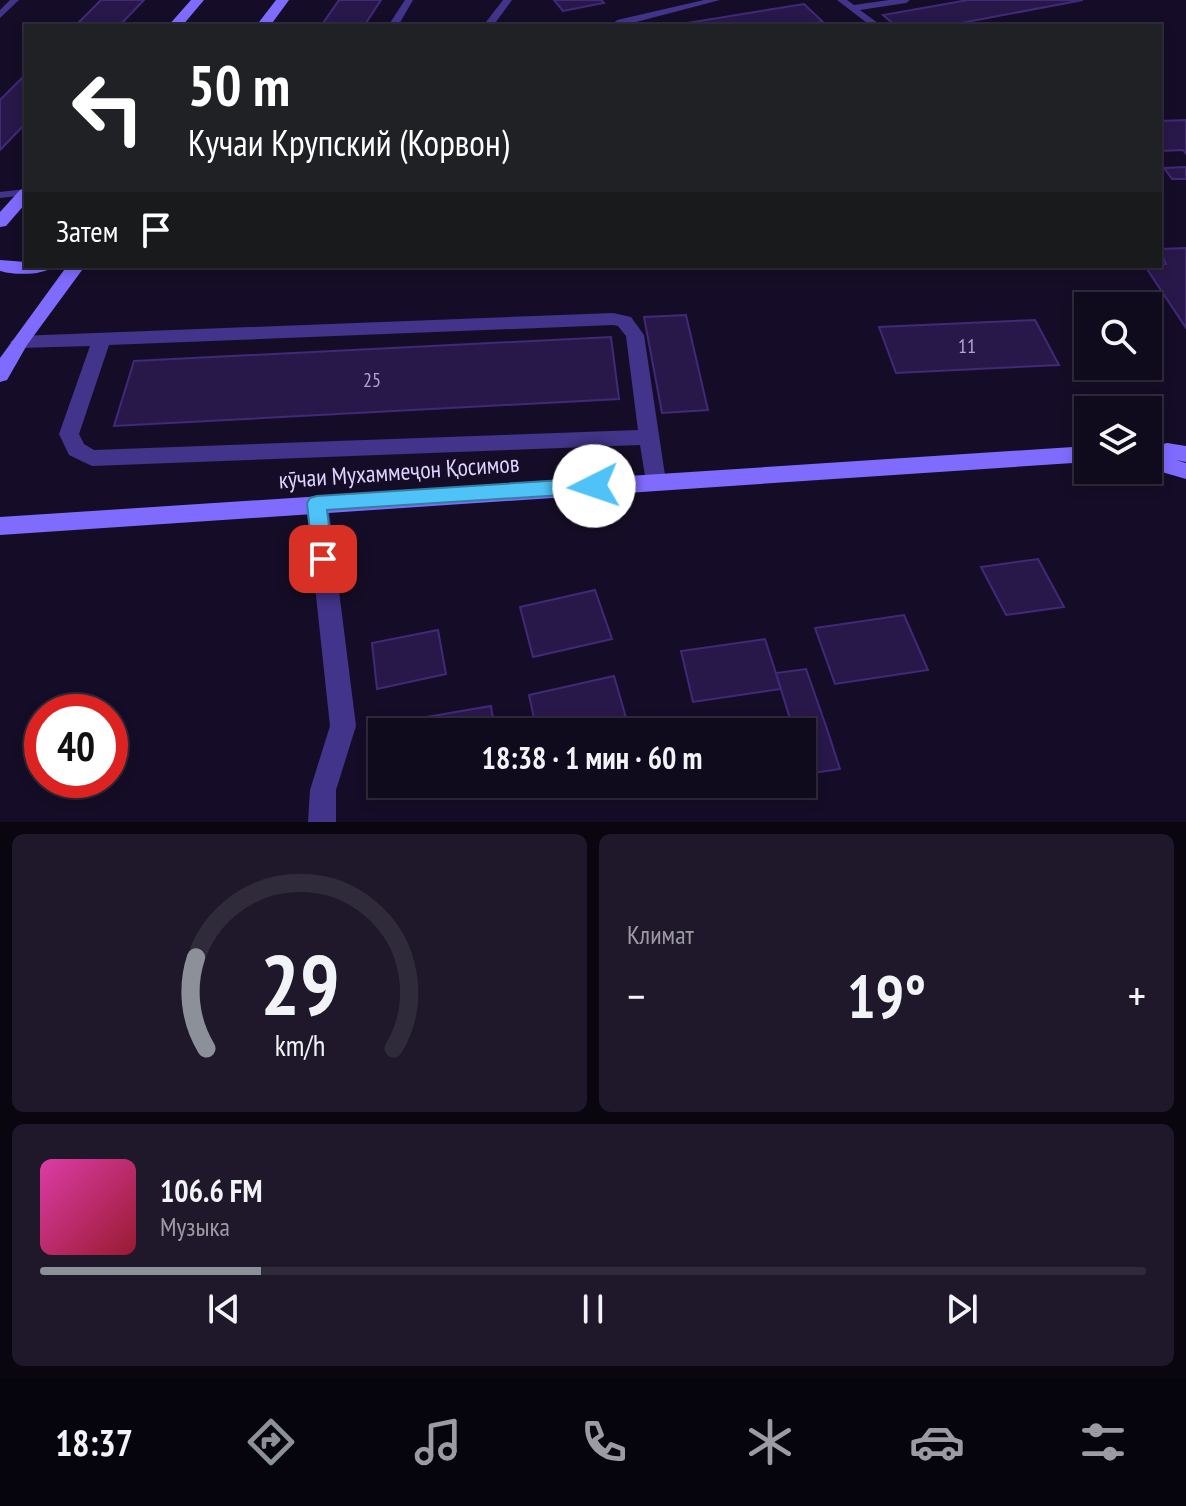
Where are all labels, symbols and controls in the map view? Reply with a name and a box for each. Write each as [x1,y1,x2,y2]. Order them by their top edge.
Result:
text: 50 m [188,49,290,121]
icon: left [56,56,160,160]
text: Кучаи Крупский (Корвон) [188,119,509,166]
icon: arrive [134,208,178,252]
text: Затем [56,211,118,250]
map controls [1074,292,1162,484]
button: search [1074,292,1162,380]
house number: 11 [958,333,976,359]
house number: 25 [363,367,381,393]
button: layers [1074,396,1162,484]
position arrow [552,444,636,528]
street label: кӯчаи Мухаммеҷон Қосимов [278,448,520,495]
pin [289,525,357,593]
icon: arrive [301,537,345,581]
speed limit sign: 40 [24,694,128,798]
text: 18:38 · 1 мин · 60 m [482,738,702,777]
text: Климат [627,918,694,951]
text: 29 [260,930,339,1038]
text: 19° [847,957,926,1035]
text: − [627,967,645,1024]
text: + [1128,967,1146,1024]
text: km/h [274,1027,325,1064]
text: 106.6 FM [160,1171,262,1210]
text: Музыка [160,1210,230,1243]
icon: previous [202,1287,246,1331]
icon: pause [571,1287,615,1331]
icon: next [940,1287,984,1331]
icon: directions [243,1414,299,1470]
icon: music [410,1414,466,1470]
icon: phone [576,1414,632,1470]
icon: climate [742,1414,798,1470]
icon: car [909,1414,965,1470]
icon: filters [1075,1414,1131,1470]
text: 18:37 [55,1419,133,1466]

